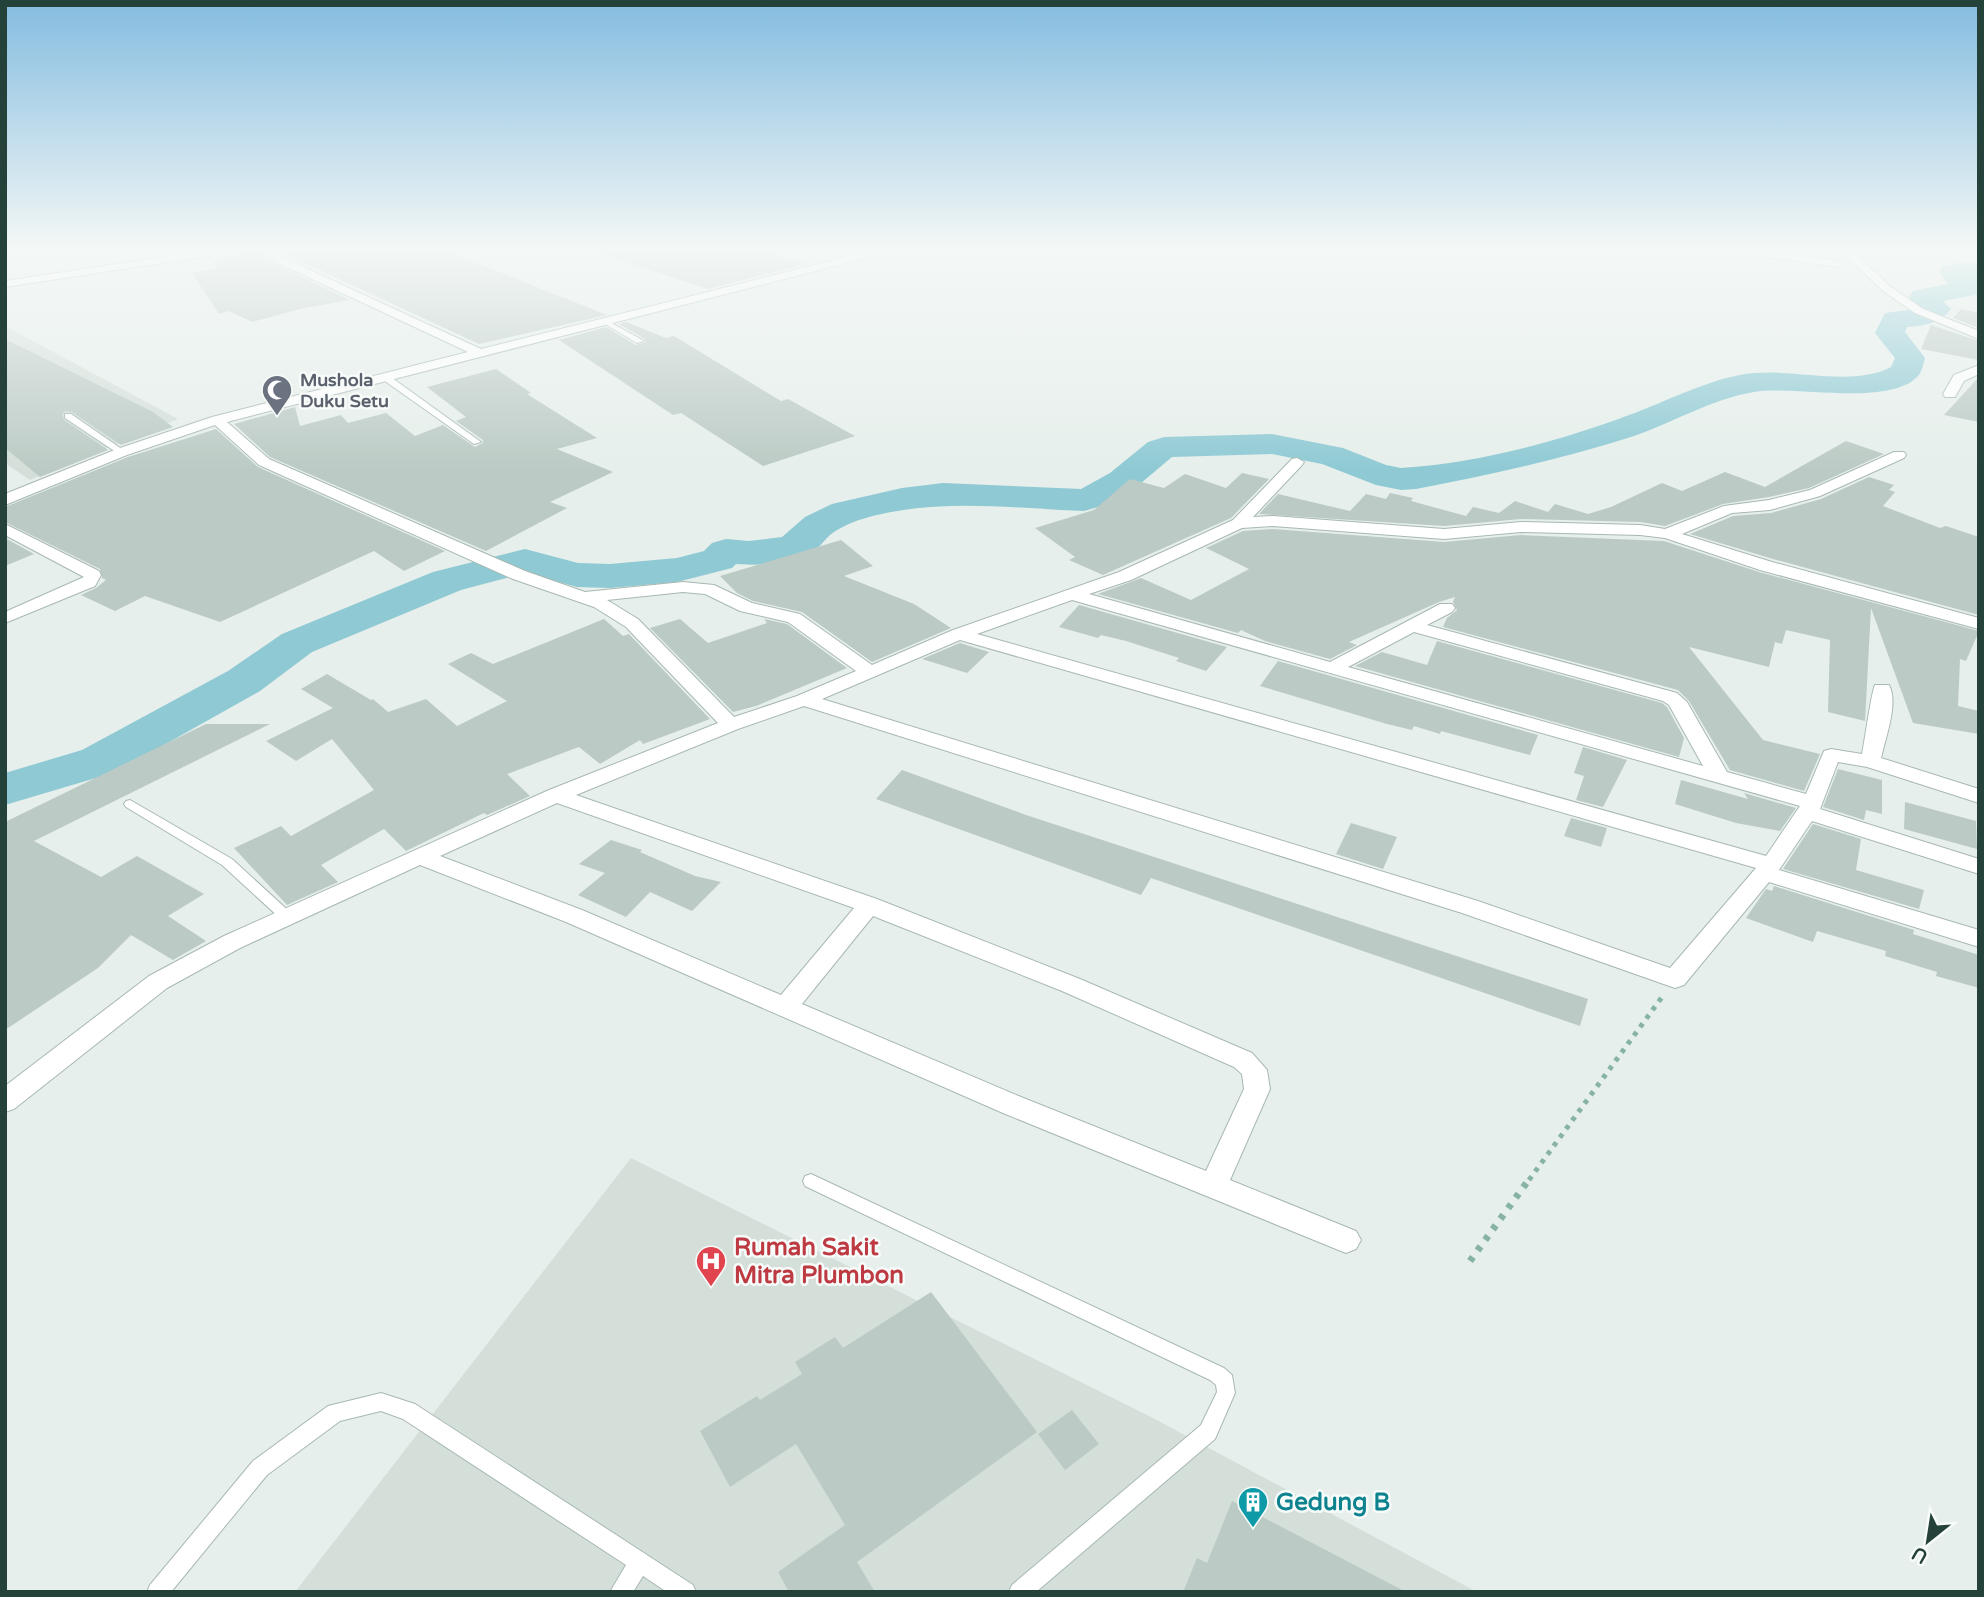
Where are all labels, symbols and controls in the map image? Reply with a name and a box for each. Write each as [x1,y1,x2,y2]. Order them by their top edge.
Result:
place label: Mushola Duku Setu [300,369,389,412]
mosque icon: Mushola Duku Setu [260,373,294,417]
place label: Rumah Sakit Mitra Plumbon [734,1233,904,1290]
hospital icon: Rumah Sakit Mitra Plumbon [694,1244,728,1288]
building icon: Gedung B [1236,1485,1270,1529]
place label: Gedung B [1276,1488,1390,1517]
north arrow [1893,1506,1963,1576]
text: U [1908,1542,1932,1568]

